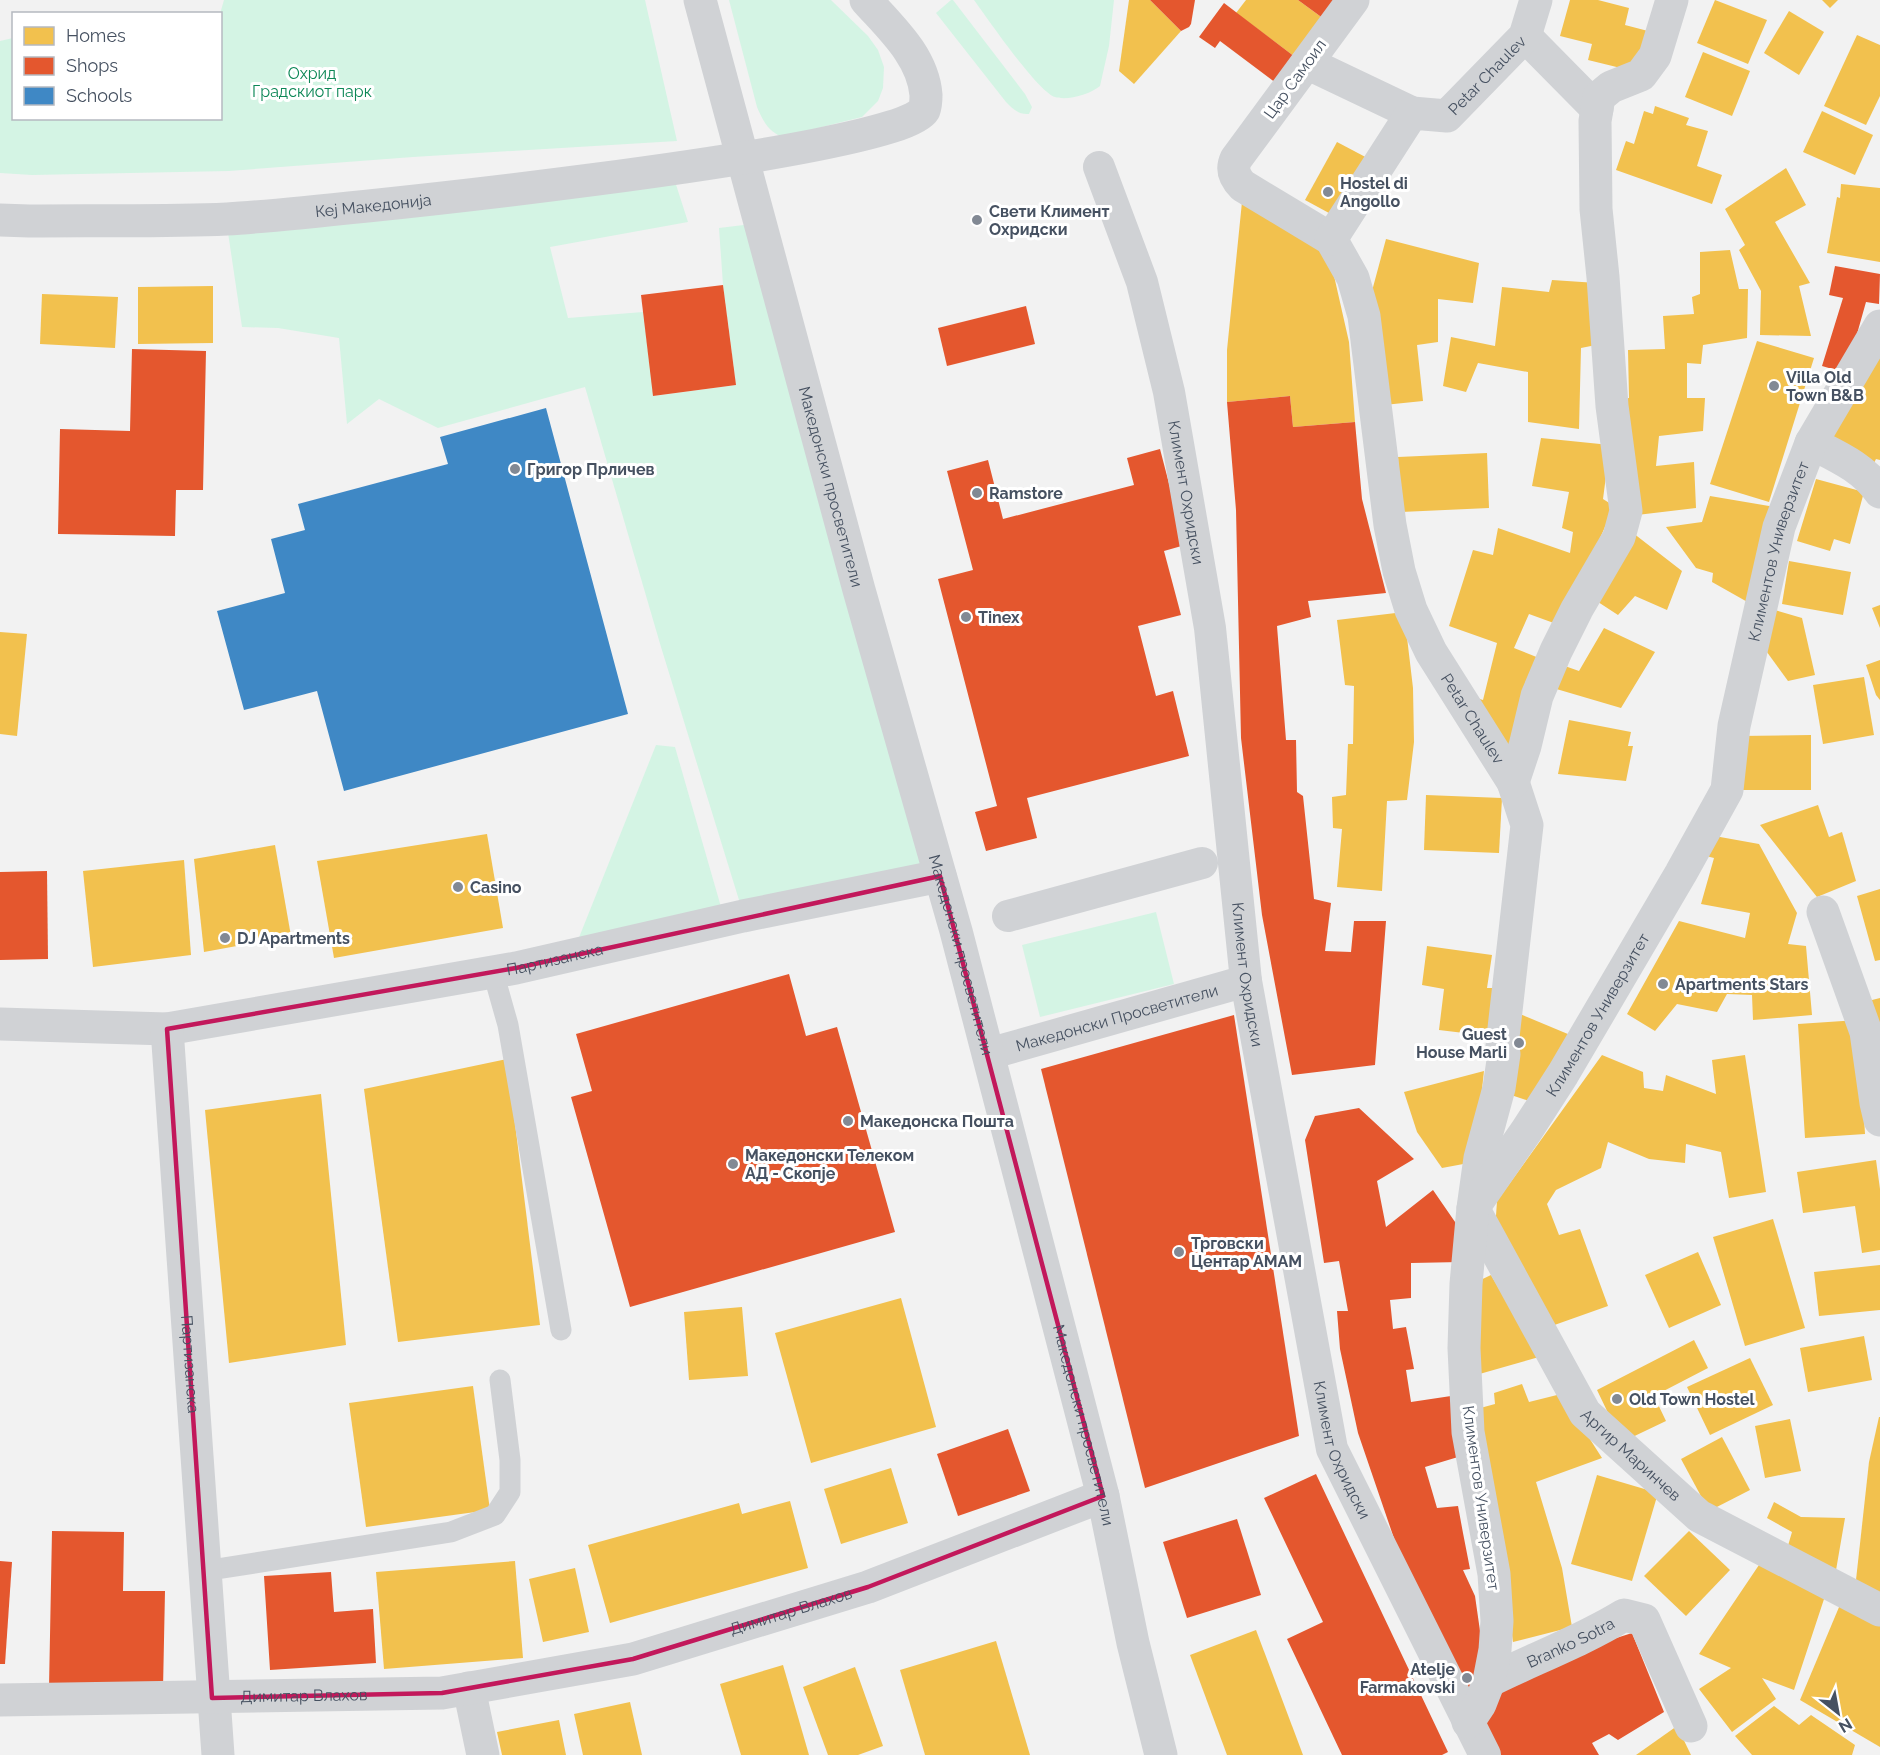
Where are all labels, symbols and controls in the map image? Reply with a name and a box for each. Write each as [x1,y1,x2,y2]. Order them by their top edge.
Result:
legend [12,12,222,120]
text: Homes [66,25,126,46]
street label: Petar Chaulev [1444,31,1530,119]
street label: Цар Самоил [1260,36,1330,122]
text: Shops [66,55,118,76]
park label: Охрид Градскиот парк [252,64,372,101]
text: Schools [66,85,133,106]
place label: Hostel di Angollo [1340,174,1408,211]
marker: Hostel di Angollo [1321,185,1335,199]
street label: Кеј Македонија [314,190,432,221]
place label: Свети Климент Охридски [989,202,1109,239]
marker: Свети Климент Охридски [970,213,984,227]
place label: Villa Old Town B&B [1786,368,1864,405]
marker: Villa Old Town B&B [1767,379,1781,393]
street label: Македонски просветители [795,384,867,589]
street label: Климент Охридски [1165,419,1208,566]
street label: Климентов Универзитет [1744,458,1813,643]
place label: Григор Прличев [527,460,655,479]
marker: Григор Прличев [508,462,522,476]
place label: Ramstore [989,484,1063,503]
marker: Ramstore [970,486,984,500]
place label: Tinex [978,608,1020,627]
marker: Tinex [959,610,973,624]
street label: Petar Chaulev [1437,670,1509,768]
street label: Македонски просветители [925,852,997,1057]
place label: Casino [470,878,522,897]
marker: Casino [451,880,465,894]
street label: Климент Охридски [1228,901,1267,1048]
place label: DJ Apartments [237,929,350,948]
street label: Климентов Универзитет [1542,929,1653,1100]
marker: DJ Apartments [218,931,232,945]
street label: Партизанска [505,939,605,979]
place label: Apartments Stars [1675,975,1809,994]
marker: Apartments Stars [1656,977,1670,991]
street label: Македонски Просветители [1014,980,1220,1055]
place label: Guest House Marli [1416,1025,1507,1062]
marker: Guest House Marli [1512,1036,1526,1050]
place label: Македонска Пошта [860,1112,1014,1131]
marker: Македонска Пошта [841,1114,855,1128]
place label: Македонски Телеком АД - Скопје [745,1146,914,1183]
marker: Македонски Телеком АД - Скопје [726,1157,740,1171]
place label: Трговски Центар АМАМ [1191,1234,1302,1271]
marker: Трговски Центар АМАМ [1172,1245,1186,1259]
street label: Партизанска [178,1314,203,1414]
street label: Македонски просветители [1049,1322,1118,1527]
street label: Климент Охридски [1310,1379,1375,1522]
place label: Old Town Hostel [1629,1390,1755,1409]
marker: Old Town Hostel [1610,1392,1624,1406]
street label: Климентов Универзитет [1459,1404,1503,1592]
street label: Аргир Маринчев [1577,1405,1685,1505]
street label: Димитар Влахов [727,1583,854,1638]
street label: Branko Sotra [1524,1613,1618,1672]
place label: Atelje Farmakovski [1360,1660,1455,1697]
marker: Atelje Farmakovski [1460,1671,1474,1685]
north arrow [1808,1683,1868,1743]
street label: Димитар Влахов [240,1685,368,1706]
text: N [1835,1714,1856,1737]

